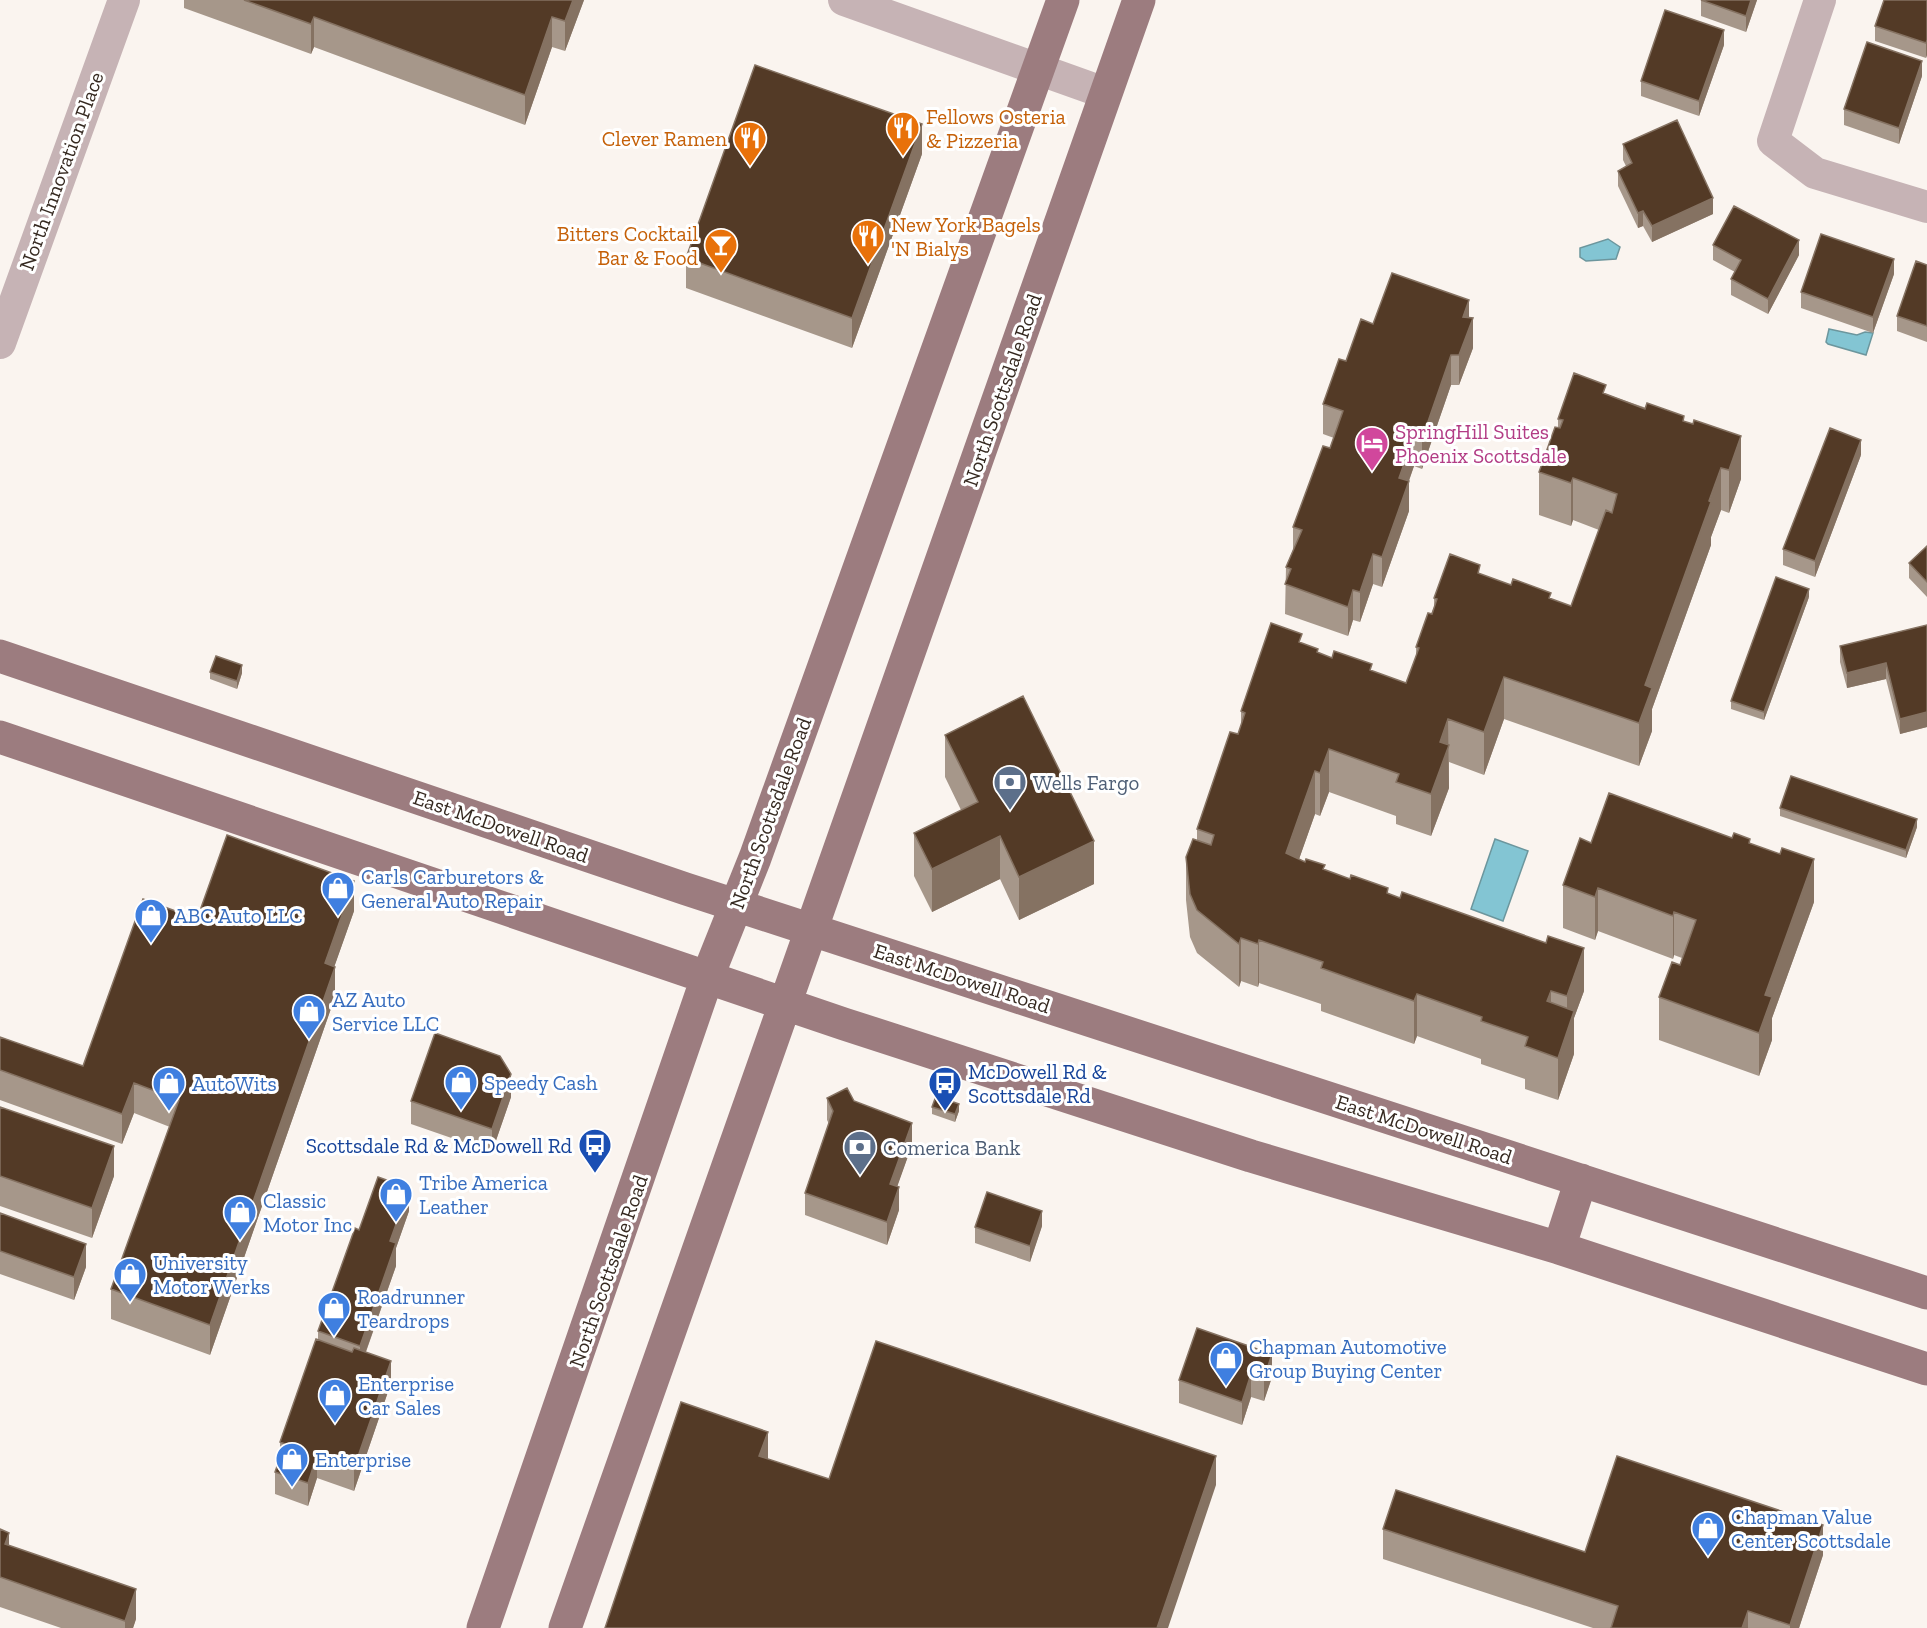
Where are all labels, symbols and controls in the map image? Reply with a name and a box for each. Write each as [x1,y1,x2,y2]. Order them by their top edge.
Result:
street label: North Innovation Place [13,68,109,274]
place label: Fellows Osteria & Pizzeria [926,104,1066,153]
restaurant icon: Fellows Osteria & Pizzeria [885,110,921,157]
restaurant icon: Clever Ramen [732,120,768,167]
place label: Clever Ramen [602,126,727,151]
place label: New York Bagels 'N Bialys [891,212,1041,261]
restaurant icon: New York Bagels 'N Bialys [850,218,886,265]
place label: Bitters Cocktail Bar & Food [557,221,698,270]
bar icon: Bitters Cocktail Bar & Food [703,227,739,274]
street label: North Scottsdale Road [957,290,1047,490]
place label: SpringHill Suites Phoenix Scottsdale [1395,419,1567,468]
hotel icon: SpringHill Suites Phoenix Scottsdale [1354,425,1390,472]
street label: North Scottsdale Road [724,713,816,912]
bank icon: Wells Fargo [992,764,1028,811]
place label: Wells Fargo [1033,770,1139,795]
street label: East McDowell Road [410,784,592,868]
place label: Carls Carburetors & General Auto Repair [361,864,544,913]
shop icon: Carls Carburetors & General Auto Repair [320,870,356,917]
shop icon: ABC Auto LLC [133,897,169,944]
place label: ABC Auto LLC [174,903,303,928]
street label: East McDowell Road [871,938,1054,1018]
place label: AZ Auto Service LLC [332,987,439,1036]
shop icon: AZ Auto Service LLC [291,993,327,1040]
place label: McDowell Rd & Scottsdale Rd [968,1059,1107,1108]
shop icon: Speedy Cash [443,1064,479,1111]
shop icon: AutoWits [151,1065,187,1112]
bus stop icon: McDowell Rd & Scottsdale Rd [927,1065,963,1112]
place label: Speedy Cash [484,1070,598,1095]
place label: AutoWits [192,1071,277,1096]
street label: East McDowell Road [1333,1089,1516,1169]
bus stop icon: Scottsdale Rd & McDowell Rd [577,1127,613,1174]
bank icon: Comerica Bank [842,1129,878,1176]
place label: Scottsdale Rd & McDowell Rd [306,1133,572,1158]
place label: Comerica Bank [883,1135,1021,1160]
place label: Tribe America Leather [419,1170,548,1219]
street label: North Scottsdale Road [563,1171,653,1371]
shop icon: Tribe America Leather [378,1176,414,1223]
place label: Classic Motor Inc [263,1188,352,1237]
shop icon: Classic Motor Inc [222,1194,258,1241]
place label: University Motor Werks [153,1250,270,1299]
shop icon: University Motor Werks [112,1256,148,1303]
place label: Roadrunner Teardrops [357,1284,466,1333]
shop icon: Roadrunner Teardrops [316,1290,352,1337]
place label: Chapman Automotive Group Buying Center [1249,1334,1447,1383]
shop icon: Chapman Automotive Group Buying Center [1208,1340,1244,1387]
place label: Enterprise Car Sales [358,1371,454,1420]
shop icon: Enterprise Car Sales [317,1377,353,1424]
shop icon: Enterprise [274,1441,310,1488]
place label: Enterprise [315,1447,411,1472]
place label: Chapman Value Center Scottsdale [1731,1504,1891,1553]
shop icon: Chapman Value Center Scottsdale [1690,1510,1726,1557]

